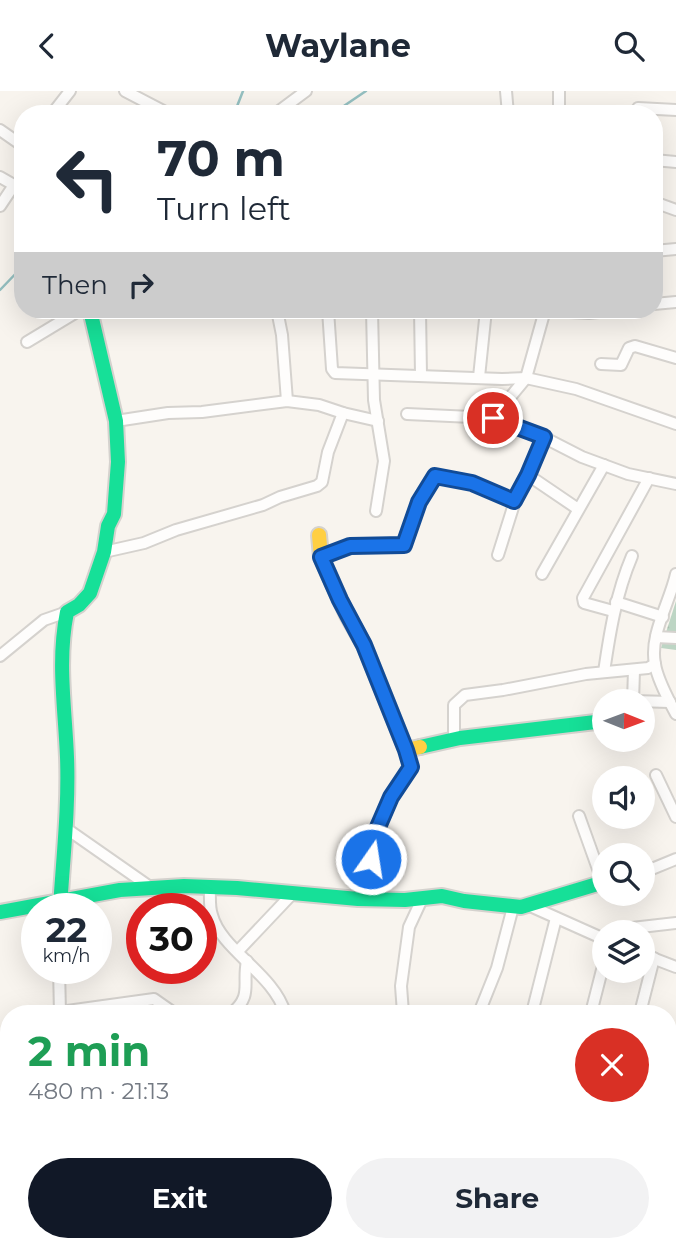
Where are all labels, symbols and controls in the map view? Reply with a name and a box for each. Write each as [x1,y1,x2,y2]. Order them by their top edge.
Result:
text: Waylane [265,26,411,65]
icon: back [28,27,66,65]
icon: search [610,27,648,65]
text: 70 m [157,129,285,188]
icon: left [42,133,133,224]
text: Turn left [157,189,291,228]
icon: right [122,266,160,304]
text: Then [42,269,108,301]
pin [463,388,523,448]
icon: arrive [474,399,512,437]
north arrow [592,689,654,753]
map controls [592,689,655,983]
button: sound [592,766,655,829]
position arrow [334,822,408,896]
button: search [592,843,655,906]
speed limit sign: 30 [126,893,217,984]
text: 22 [46,908,87,951]
button: layers [592,920,655,983]
text: km/h [42,945,91,967]
text: 2 min [28,1025,150,1077]
button: close [575,1028,649,1102]
text: 480 m · 21:13 [28,1077,169,1105]
button: Exit [28,1158,332,1238]
button: Share [346,1158,649,1238]

